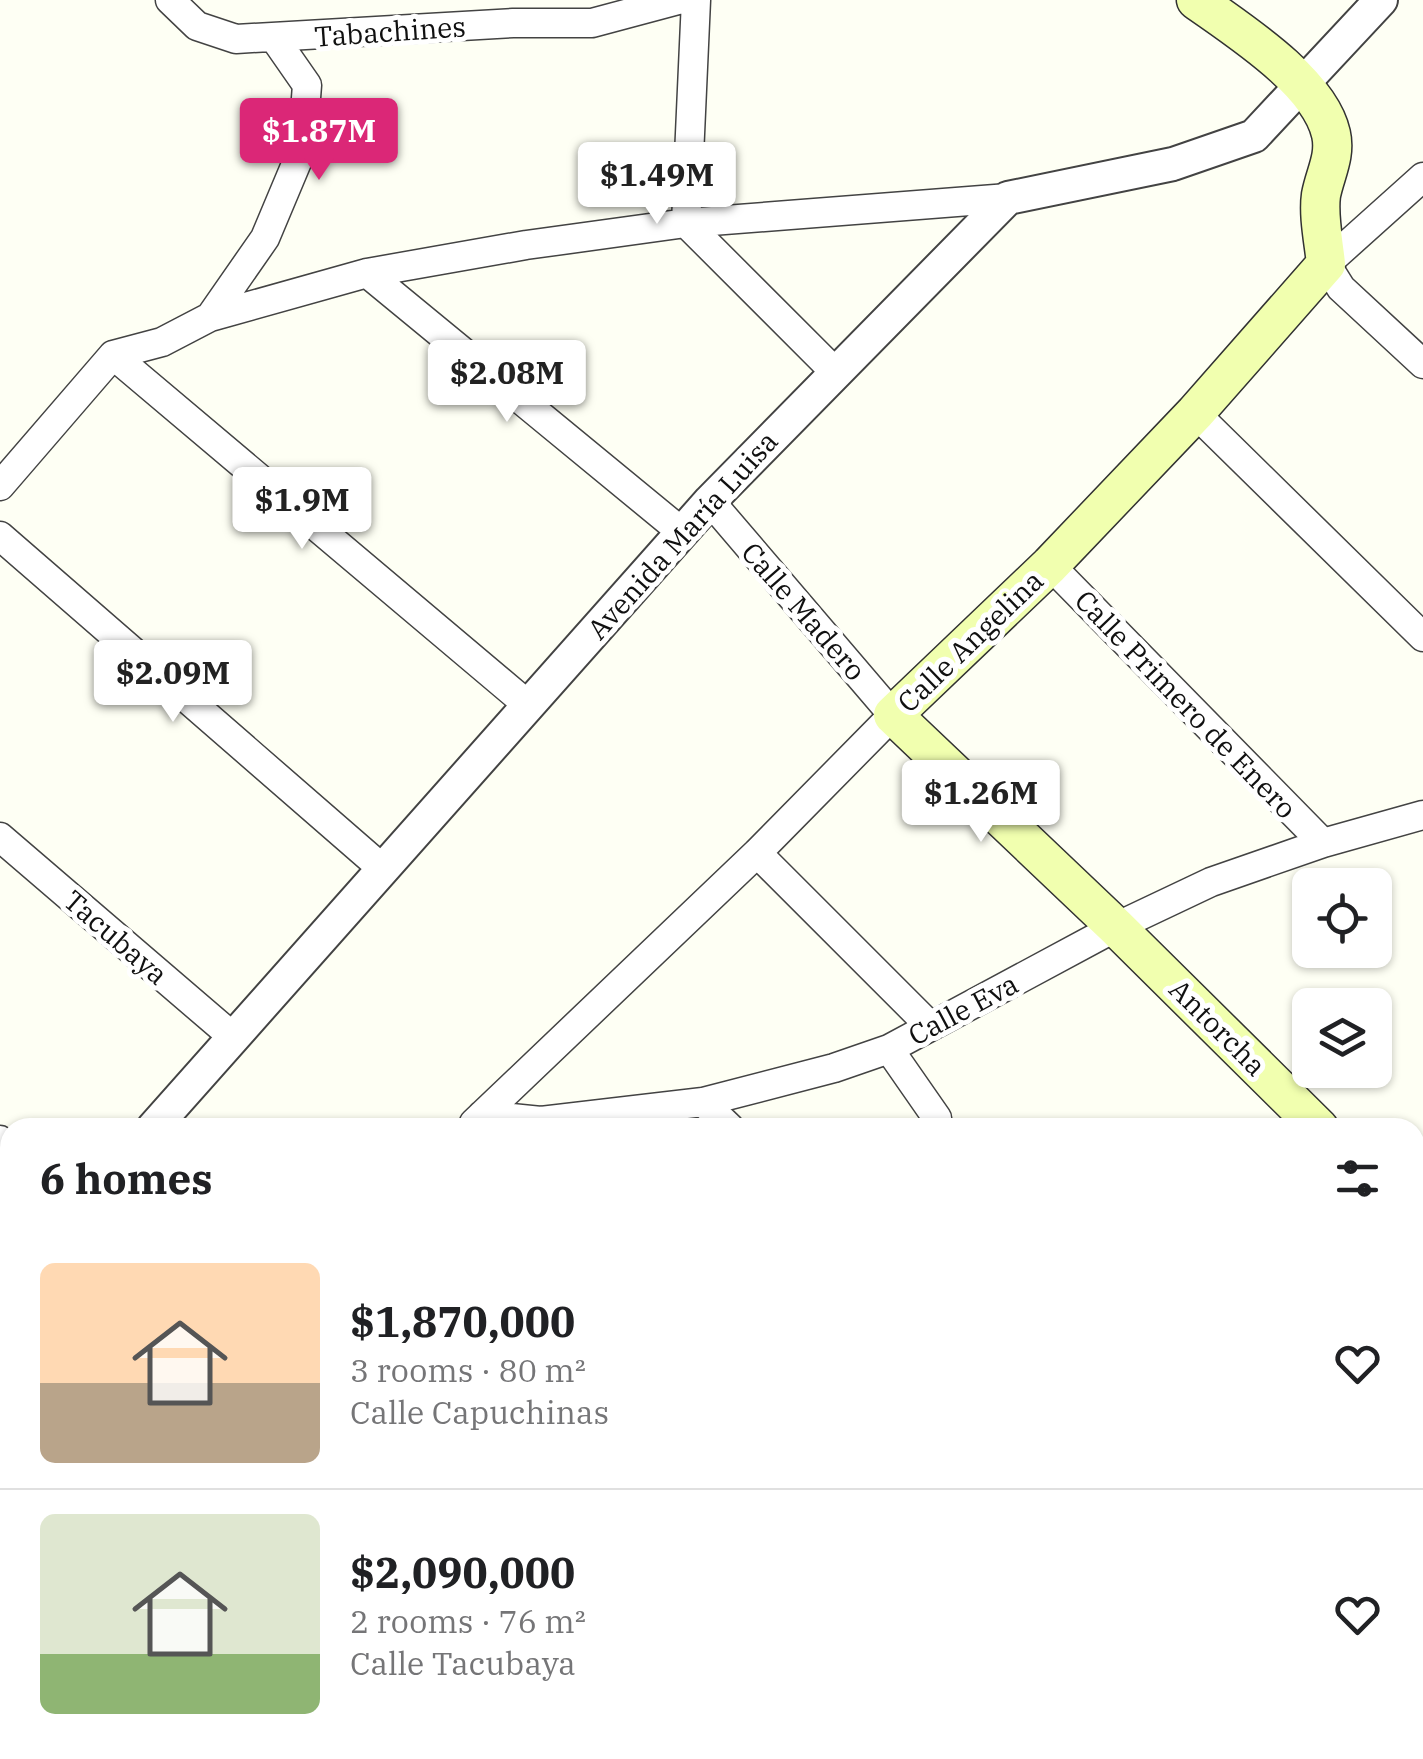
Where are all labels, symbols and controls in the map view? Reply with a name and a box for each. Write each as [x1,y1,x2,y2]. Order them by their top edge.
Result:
street label: Tabachines [313,7,467,55]
pin: $1.87M [238,98,400,183]
text: $1.87M [262,109,376,151]
pin: $1.49M [576,142,738,227]
text: $1.49M [600,153,714,195]
pin: $2.08M [426,340,588,425]
text: $2.08M [450,351,564,393]
street label: Avenida María Luisa [579,423,785,647]
pin: $1.9M [232,467,372,552]
text: $1.9M [254,478,350,520]
street label: Calle Madero [734,534,874,688]
street label: Calle Angelina [889,562,1051,720]
street label: Calle Primero de Enero [1067,582,1305,826]
pin: $2.09M [92,640,254,725]
text: $2.09M [116,651,230,693]
pin: $1.26M [900,760,1062,845]
text: $1.26M [924,771,1038,813]
map controls [1292,868,1392,1088]
button: locate [1292,868,1392,968]
street label: Tacubaya [56,882,176,992]
street label: Calle Eva [902,965,1024,1053]
street label: Antorcha [1162,971,1274,1083]
button: layers [1292,988,1392,1088]
text: 6 homes [40,1151,213,1206]
icon: filters [1330,1151,1385,1206]
text: $1,870,000 [350,1294,575,1349]
icon: home [120,1303,240,1423]
icon: heart [1330,1336,1385,1391]
text: 3 rooms · 80 m² [350,1349,586,1391]
text: Calle Capuchinas [350,1391,609,1433]
text: $2,090,000 [350,1545,575,1600]
icon: home [120,1554,240,1674]
icon: heart [1330,1587,1385,1642]
text: 2 rooms · 76 m² [350,1600,586,1642]
text: Calle Tacubaya [350,1642,576,1684]

